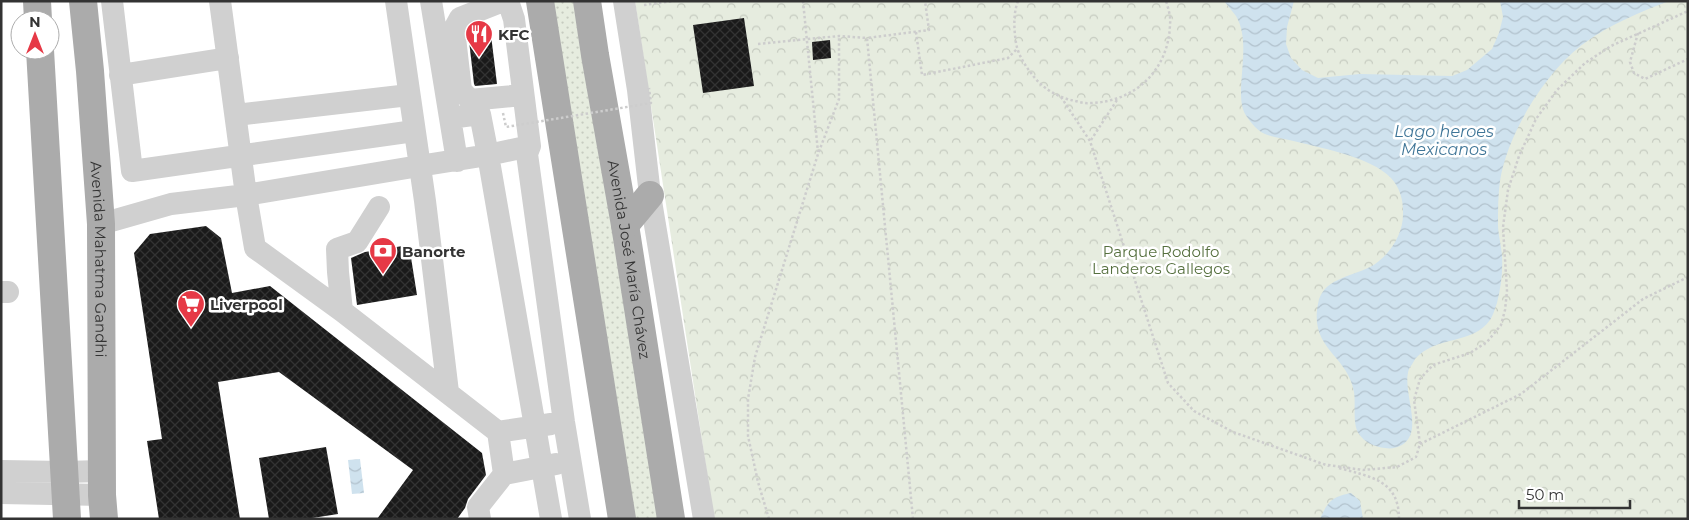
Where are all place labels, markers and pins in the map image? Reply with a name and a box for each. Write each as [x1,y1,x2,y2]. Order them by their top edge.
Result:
restaurant icon: KFC [464,19,494,58]
place label: KFC [498,25,530,44]
bank icon: Banorte [368,236,398,275]
place label: Banorte [402,242,465,261]
supermarket icon: Liverpool [176,289,206,328]
place label: Liverpool [210,295,283,314]

